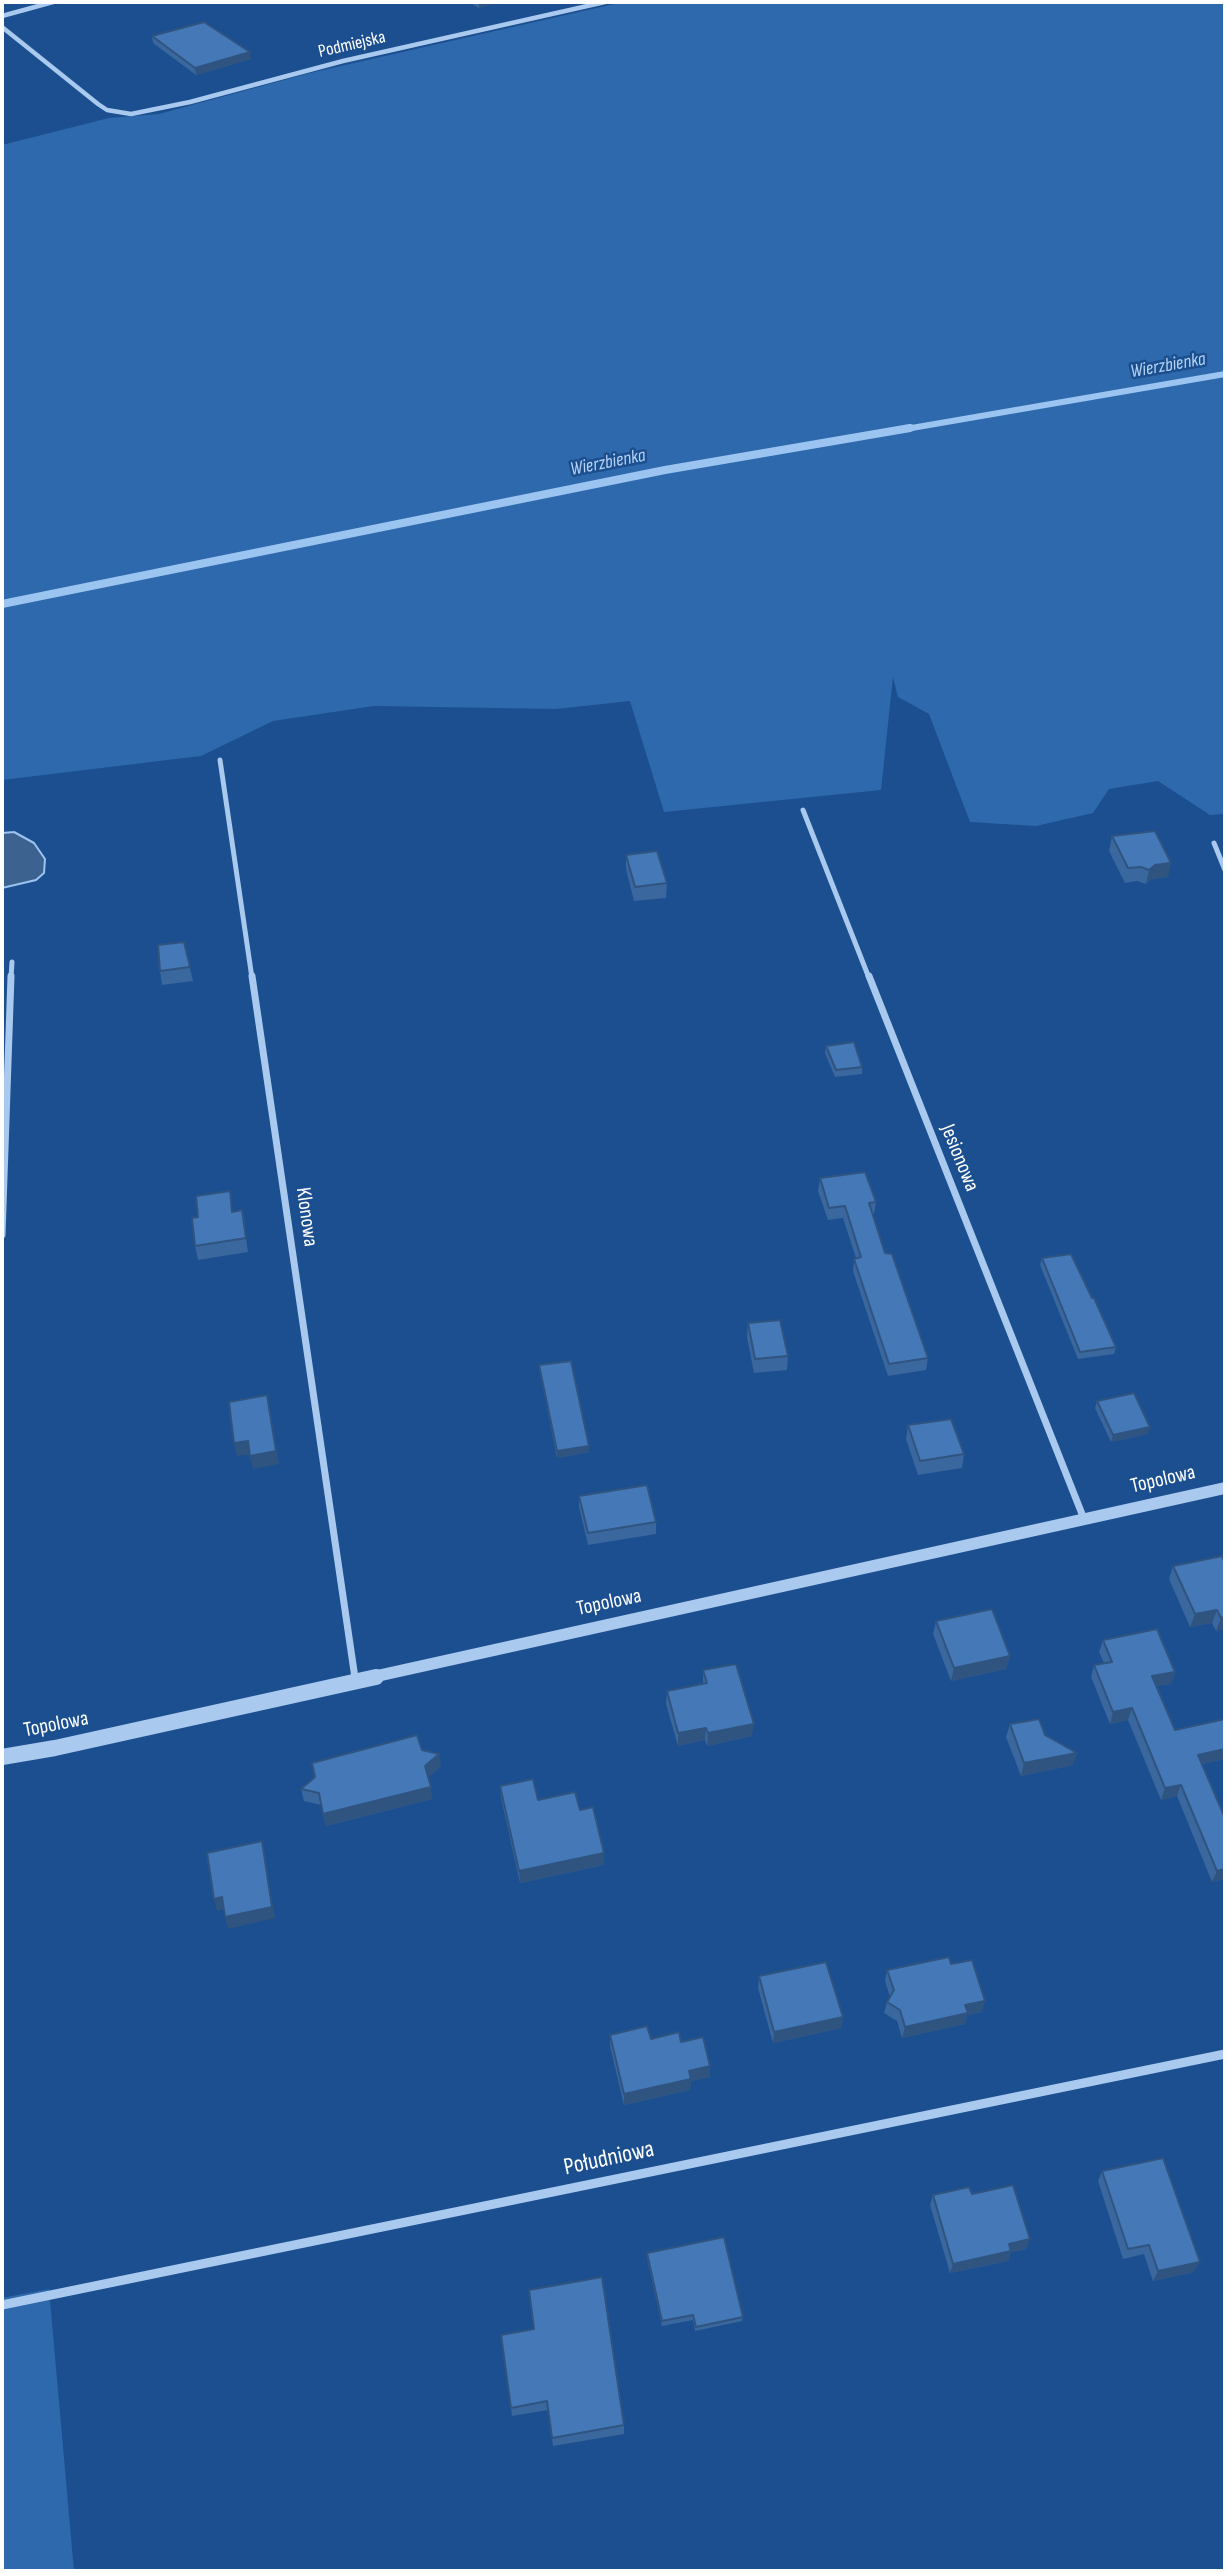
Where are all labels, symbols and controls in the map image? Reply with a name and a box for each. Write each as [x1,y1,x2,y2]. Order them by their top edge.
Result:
street label: Podmiejska [316,27,388,63]
water label: Wierzbienka [1129,348,1207,384]
water label: Wierzbienka [569,445,647,481]
street label: Jesionowa [934,1121,984,1195]
street label: Klonowa [289,1186,323,1248]
street label: Topolowa [1128,1460,1198,1500]
street label: Topolowa [574,1584,644,1622]
street label: Topolowa [21,1706,91,1744]
street label: Południowa [561,2135,657,2183]

